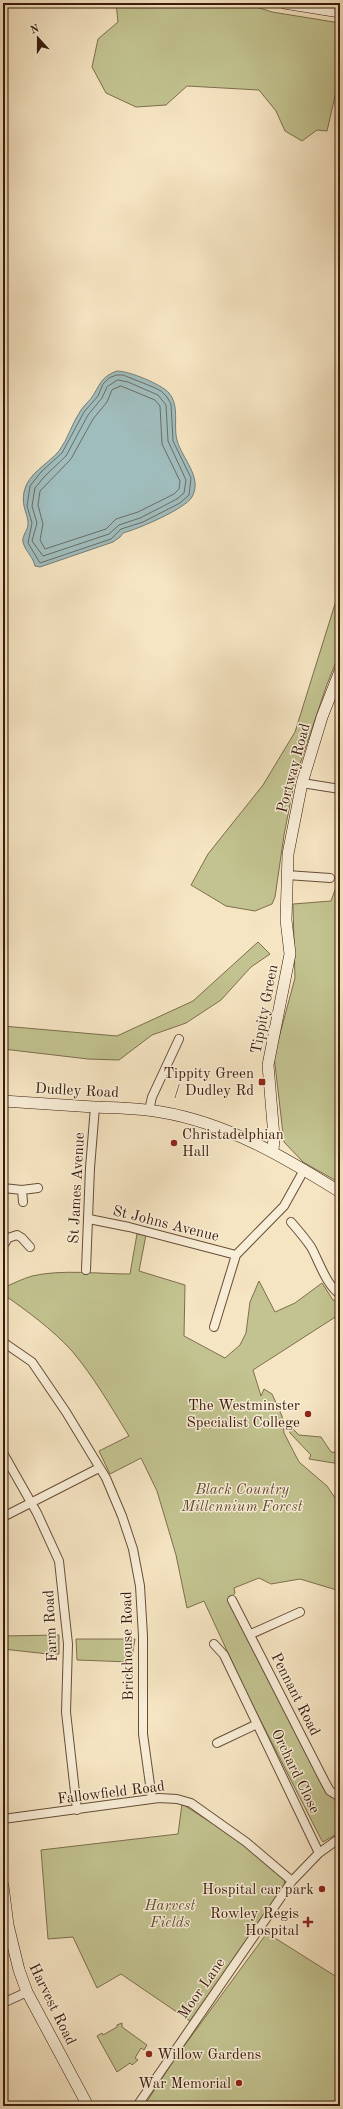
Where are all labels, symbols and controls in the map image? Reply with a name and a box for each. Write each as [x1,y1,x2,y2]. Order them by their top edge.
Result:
north arrow [18,18,58,58]
text: N [29,23,41,37]
street label: Portway Road [275,722,314,815]
street label: Tippity Green [249,963,281,1055]
place label: Tippity Green / Dudley Rd [163,1067,254,1099]
marker: Tippity Green / Dudley Rd [257,1077,267,1087]
street label: Dudley Road [35,1082,119,1101]
place label: Christadelphian Hall [182,1128,284,1160]
street label: St James Avenue [67,1132,88,1244]
marker: Christadelphian Hall [169,1138,179,1148]
street label: St Johns Avenue [111,1204,220,1245]
place label: The Westminster Specialist College [186,1399,300,1431]
marker: The Westminster Specialist College [303,1409,313,1419]
park label: Black Country Millennium Forest [180,1483,303,1515]
street label: Farm Road [42,1589,61,1662]
street label: Brickhouse Road [120,1591,137,1701]
street label: Pennant Road [267,1651,322,1739]
street label: Orchard Close [268,1727,322,1816]
street label: Fallowfield Road [57,1779,166,1808]
place label: Hospital car park [202,1883,314,1898]
marker: Hospital car park [317,1884,327,1894]
park label: Harvest Fields [144,1899,196,1931]
place label: Rowley Regis Hospital [210,1907,299,1939]
marker: Rowley Regis Hospital [302,1916,314,1928]
street label: Moor Lane [176,1956,229,2022]
street label: Harvest Road [25,1961,78,2048]
place label: Willow Gardens [157,2048,261,2063]
marker: Willow Gardens [144,2049,154,2059]
place label: War Memorial [138,2077,231,2092]
marker: War Memorial [234,2078,244,2088]

